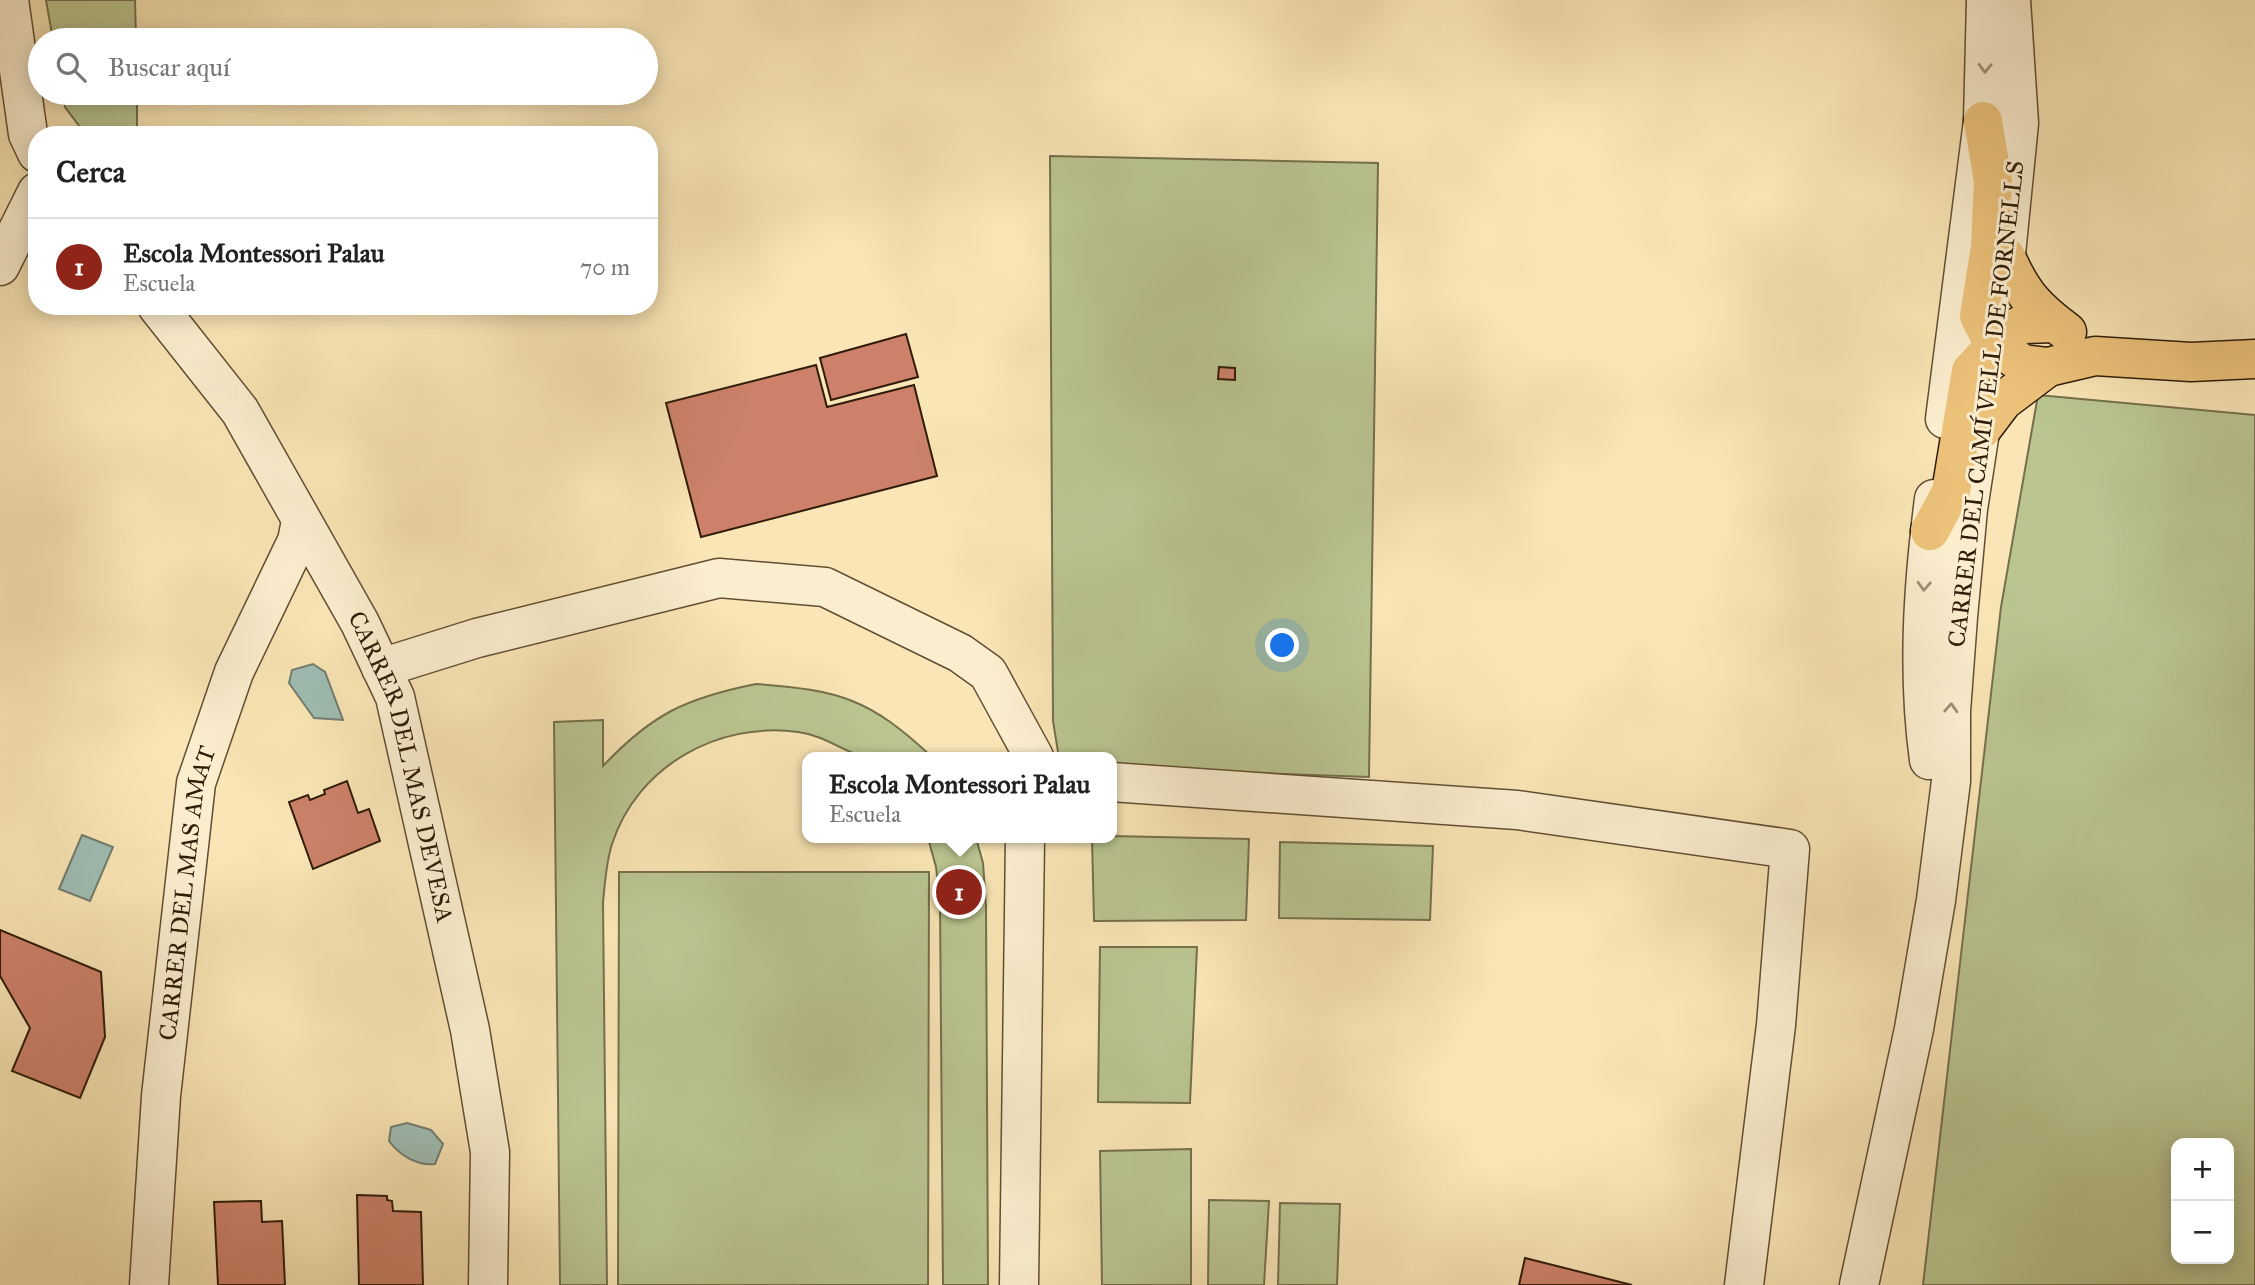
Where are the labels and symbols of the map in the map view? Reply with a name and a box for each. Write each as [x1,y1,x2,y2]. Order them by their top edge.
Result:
one-way arrow [1977,63,1992,74]
street label: CARRER DEL CAMÍ VELL DE FORNELLS [1941,159,2031,649]
one-way arrow [1916,581,1931,592]
street label: CARRER DEL MAS DEVESA [341,606,460,925]
your location [1265,628,1299,662]
one-way arrow [1944,702,1959,713]
street label: CARRER DEL MAS AMAT [152,742,223,1042]
pin: 1 [936,866,982,918]

